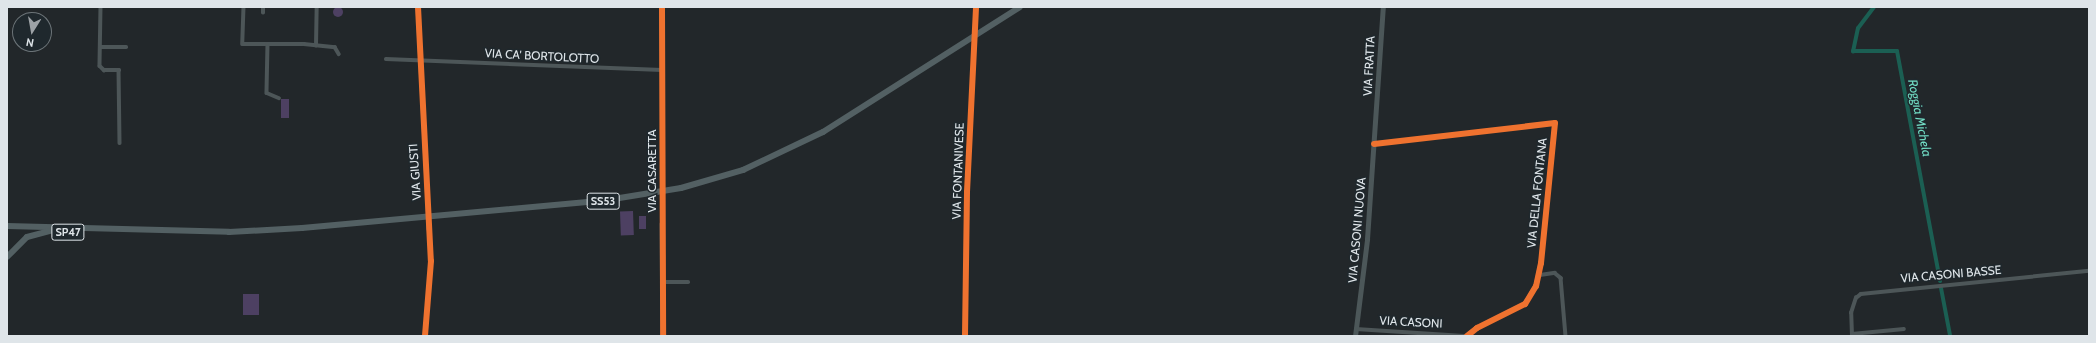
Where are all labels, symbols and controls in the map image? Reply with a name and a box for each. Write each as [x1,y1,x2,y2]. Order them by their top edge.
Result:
north arrow [12,12,52,52]
text: N [25,35,35,50]
street label: VIA FRATTA [1360,36,1378,96]
street label: VIA CA' BORTOLOTTO [484,46,600,66]
water label: Roggia Michela [1905,78,1935,158]
street label: VIA FONTANIVESE [949,122,967,220]
street label: VIA CASARETTA [645,129,659,213]
street label: VIA DELLA FONTANA [1524,137,1550,249]
street label: VIA GIUSTI [406,143,424,201]
street label: VIA CASONI NUOVA [1345,177,1369,283]
road number: SS53 [586,192,620,210]
road number: SP47 [51,223,85,241]
street label: VIA CASONI BASSE [1900,262,2002,286]
street label: VIA CASONI [1379,313,1443,331]

